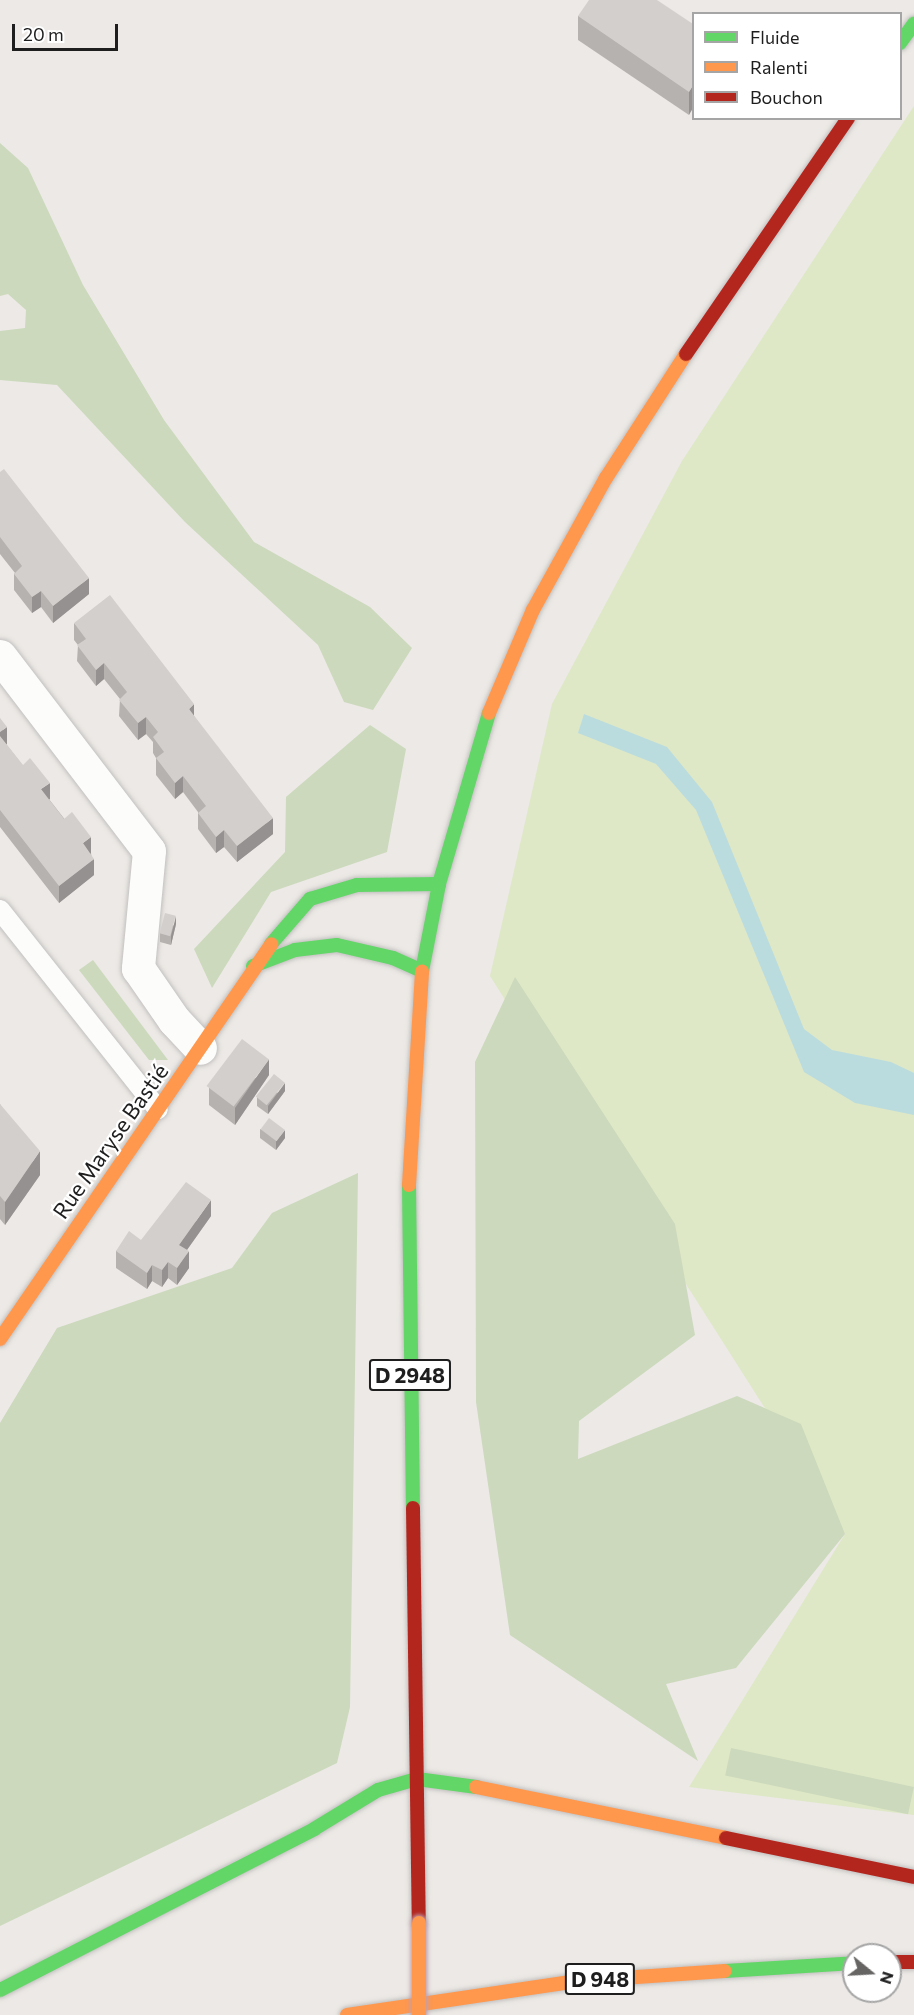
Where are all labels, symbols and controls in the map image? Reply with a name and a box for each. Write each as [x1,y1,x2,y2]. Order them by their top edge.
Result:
scale bar [15,12,122,50]
legend [692,12,902,120]
text: 20 m [23,23,64,45]
text: Fluide [750,26,799,48]
text: Ralenti [750,56,808,78]
text: Bouchon [750,86,823,108]
street label: Rue Maryse Bastié [47,1059,173,1223]
road number: D 2948 [368,1357,452,1393]
north arrow [842,1943,902,2003]
road number: D 948 [564,1961,636,1997]
text: N [877,1969,899,1987]

